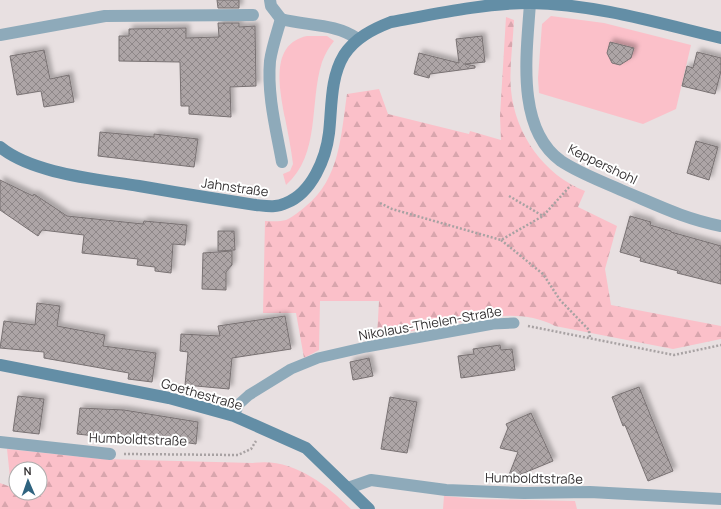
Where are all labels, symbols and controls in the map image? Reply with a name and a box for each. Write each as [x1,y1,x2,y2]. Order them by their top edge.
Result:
street label: Keppershohl [565,139,641,189]
street label: Jahnstraße [200,173,270,201]
street label: Nikolaus-Thielen-Straße [357,301,503,344]
street label: Goethestraße [159,374,245,414]
street label: Humboldtstraße [89,428,188,450]
north arrow [8,461,48,501]
text: N [23,463,32,478]
street label: Humboldtstraße [485,468,584,488]

